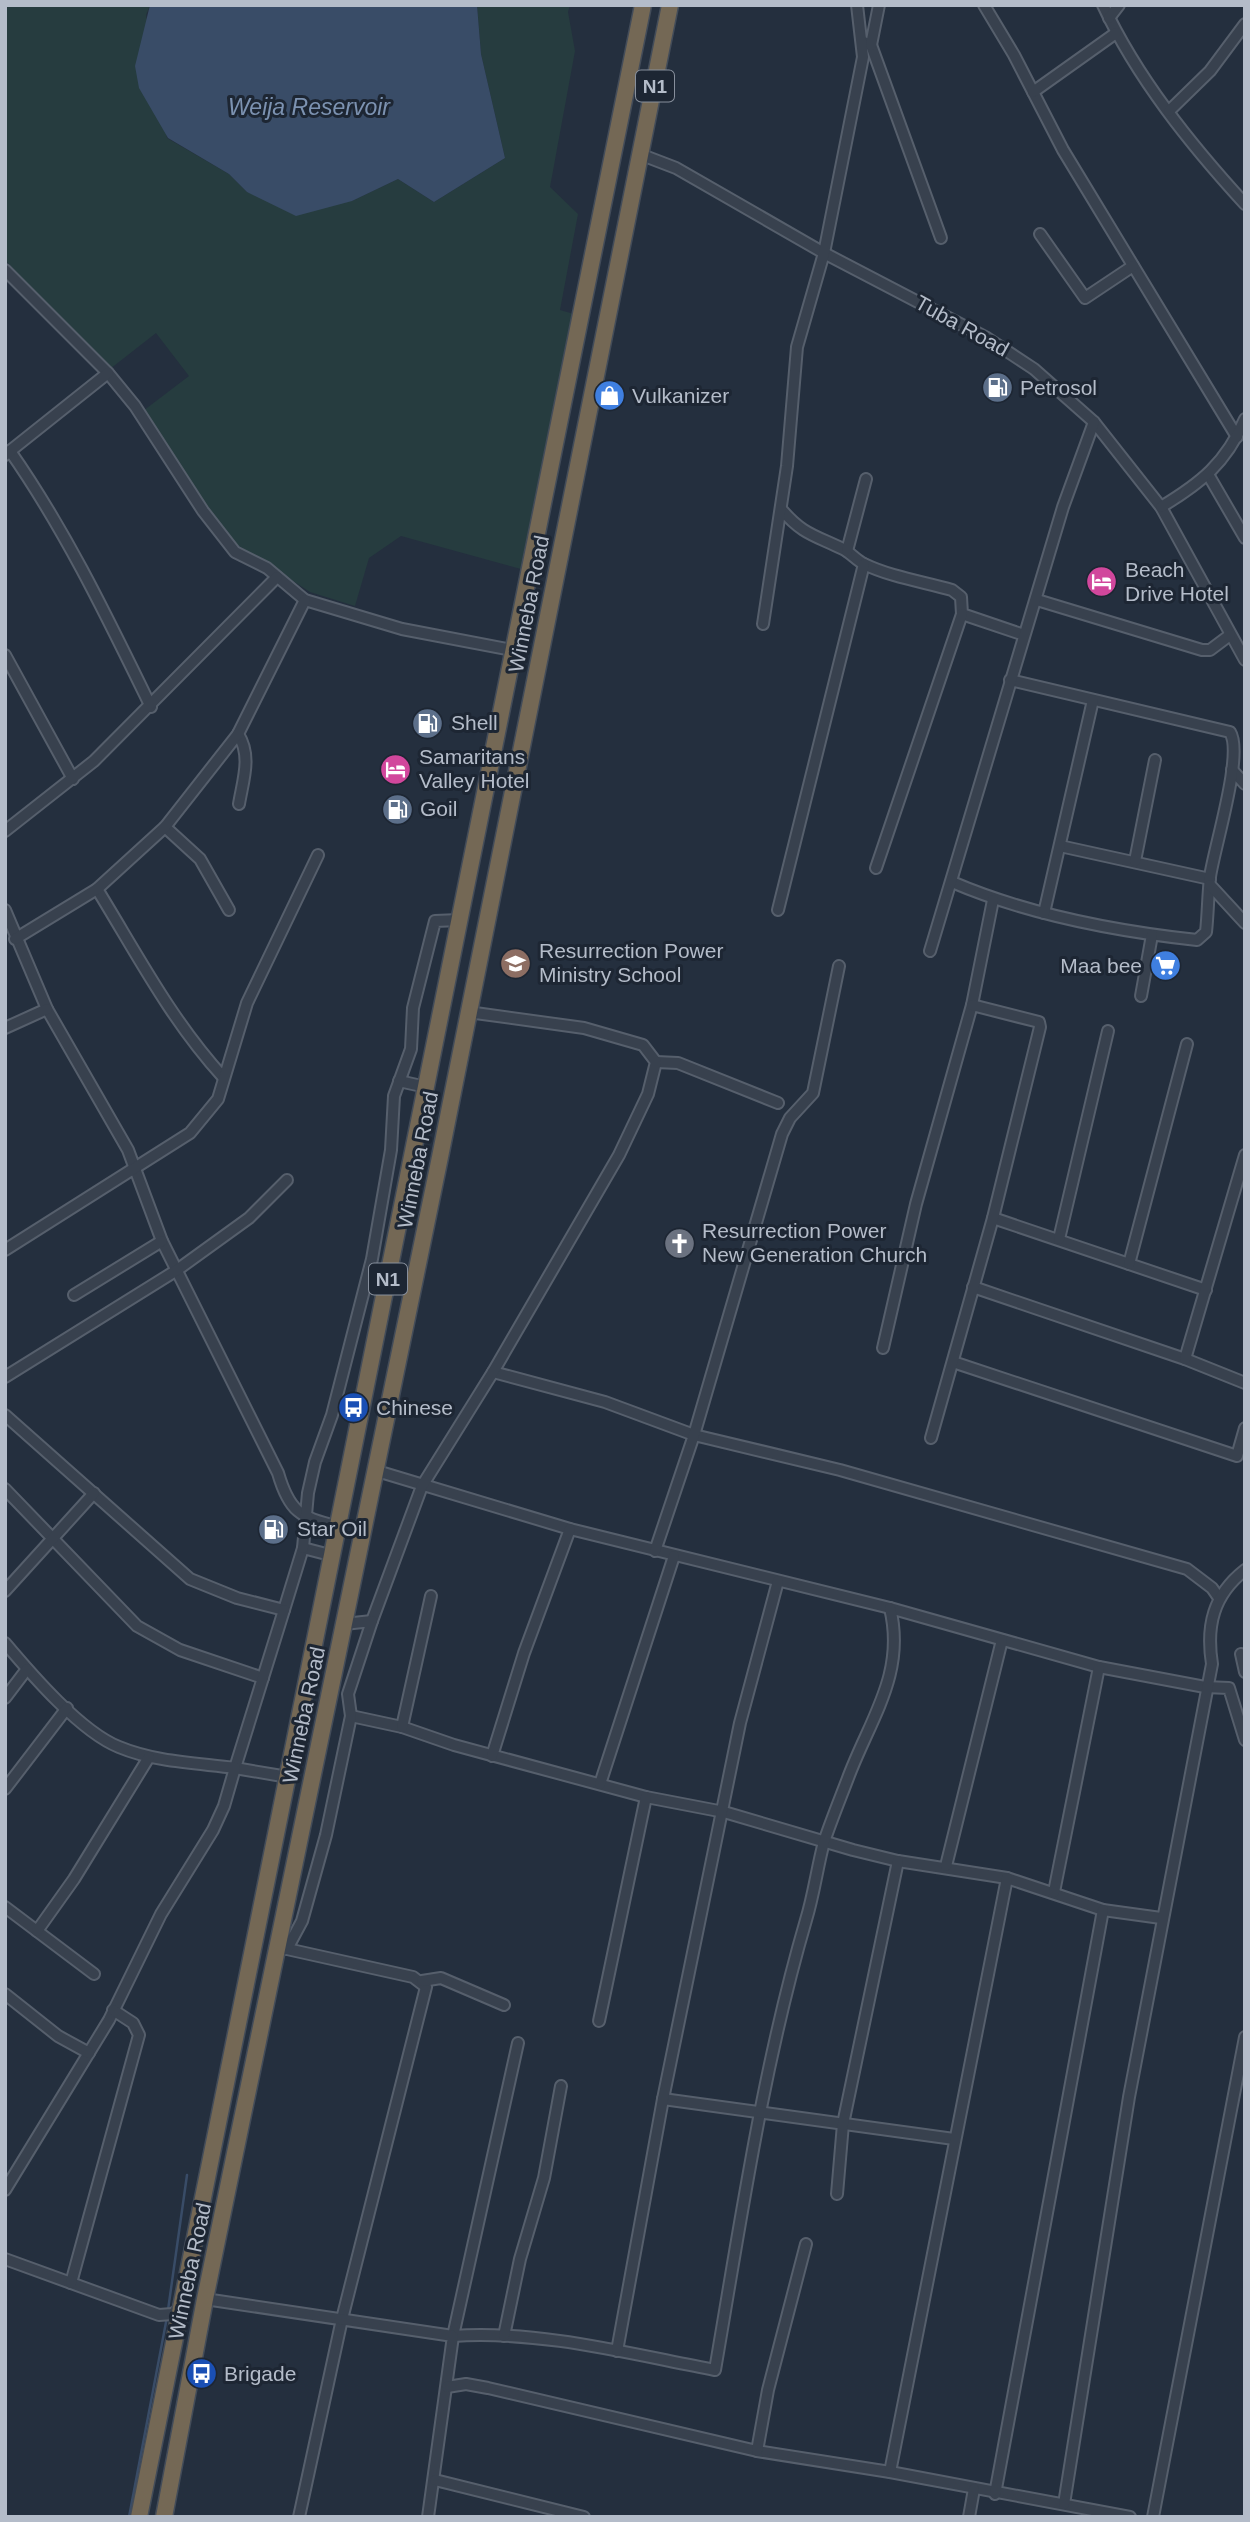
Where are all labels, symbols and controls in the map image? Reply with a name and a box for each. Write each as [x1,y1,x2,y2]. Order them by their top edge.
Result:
road number: N1 [636,71,674,102]
water label: Weija Reservoir [228,94,391,120]
street label: Tuba Road [912,291,1013,361]
fuel station icon: Petrosol [980,371,1014,405]
place label: Petrosol [1020,376,1097,399]
shop icon: Vulkanizer [592,379,626,413]
place label: Vulkanizer [632,384,729,407]
street label: Winneba Road [504,534,553,674]
place label: Beach Drive Hotel [1125,558,1229,605]
hotel icon: Beach Drive Hotel [1085,565,1119,599]
fuel station icon: Shell [411,706,445,740]
place label: Shell [451,711,498,734]
place label: Samaritans Valley Hotel [419,745,530,792]
hotel icon: Samaritans Valley Hotel [379,752,413,786]
fuel station icon: Goil [380,792,414,826]
place label: Goil [420,797,457,820]
place label: Resurrection Power Ministry School [539,939,723,986]
school or university icon: Resurrection Power Ministry School [499,946,533,980]
supermarket icon: Maa bee [1148,949,1182,983]
place label: Maa bee [1060,954,1142,977]
street label: Winneba Road [393,1090,442,1230]
place label: Resurrection Power New Generation Church [702,1219,927,1266]
church icon: Resurrection Power New Generation Church [662,1226,696,1260]
road number: N1 [369,1264,407,1294]
bus stop icon: Chinese [336,1391,370,1425]
place label: Chinese [376,1396,453,1419]
fuel station icon: Star Oil [257,1512,291,1546]
place label: Star Oil [297,1517,367,1540]
street label: Winneba Road [278,1645,329,1785]
street label: Winneba Road [164,2201,215,2341]
bus stop icon: Brigade [184,2357,218,2391]
place label: Brigade [224,2362,296,2385]

